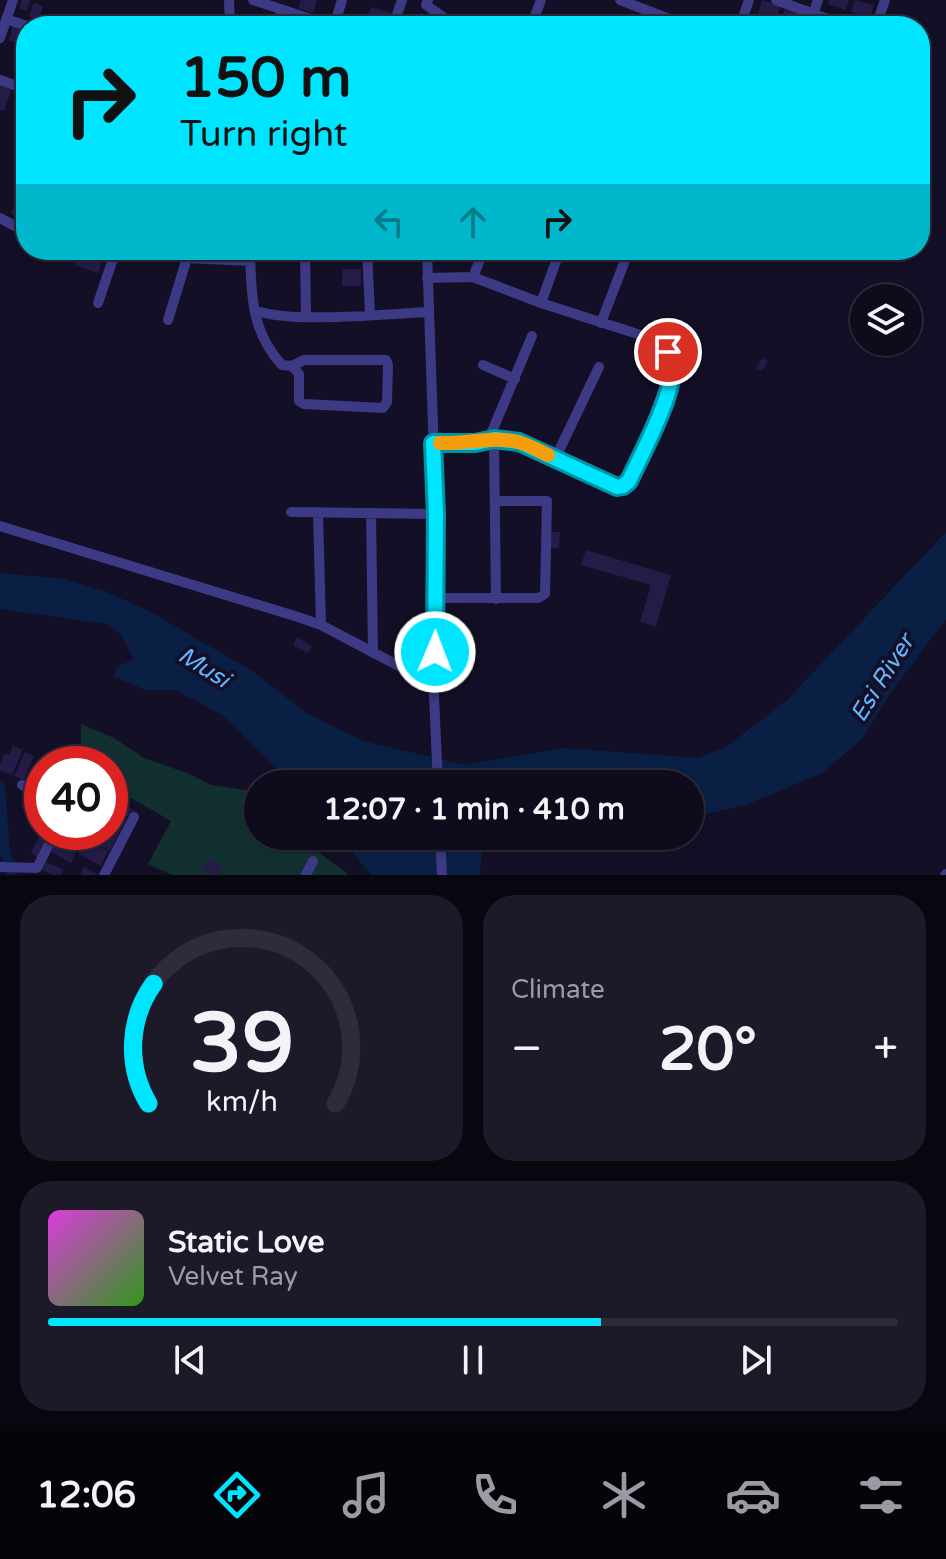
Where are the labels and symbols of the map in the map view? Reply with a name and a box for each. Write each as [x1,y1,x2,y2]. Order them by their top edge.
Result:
pin [634,318,702,386]
position arrow [393,610,477,694]
water label: Esi River [844,627,922,727]
water label: Musi [173,641,237,696]
speed limit sign: 40 [24,746,128,850]

